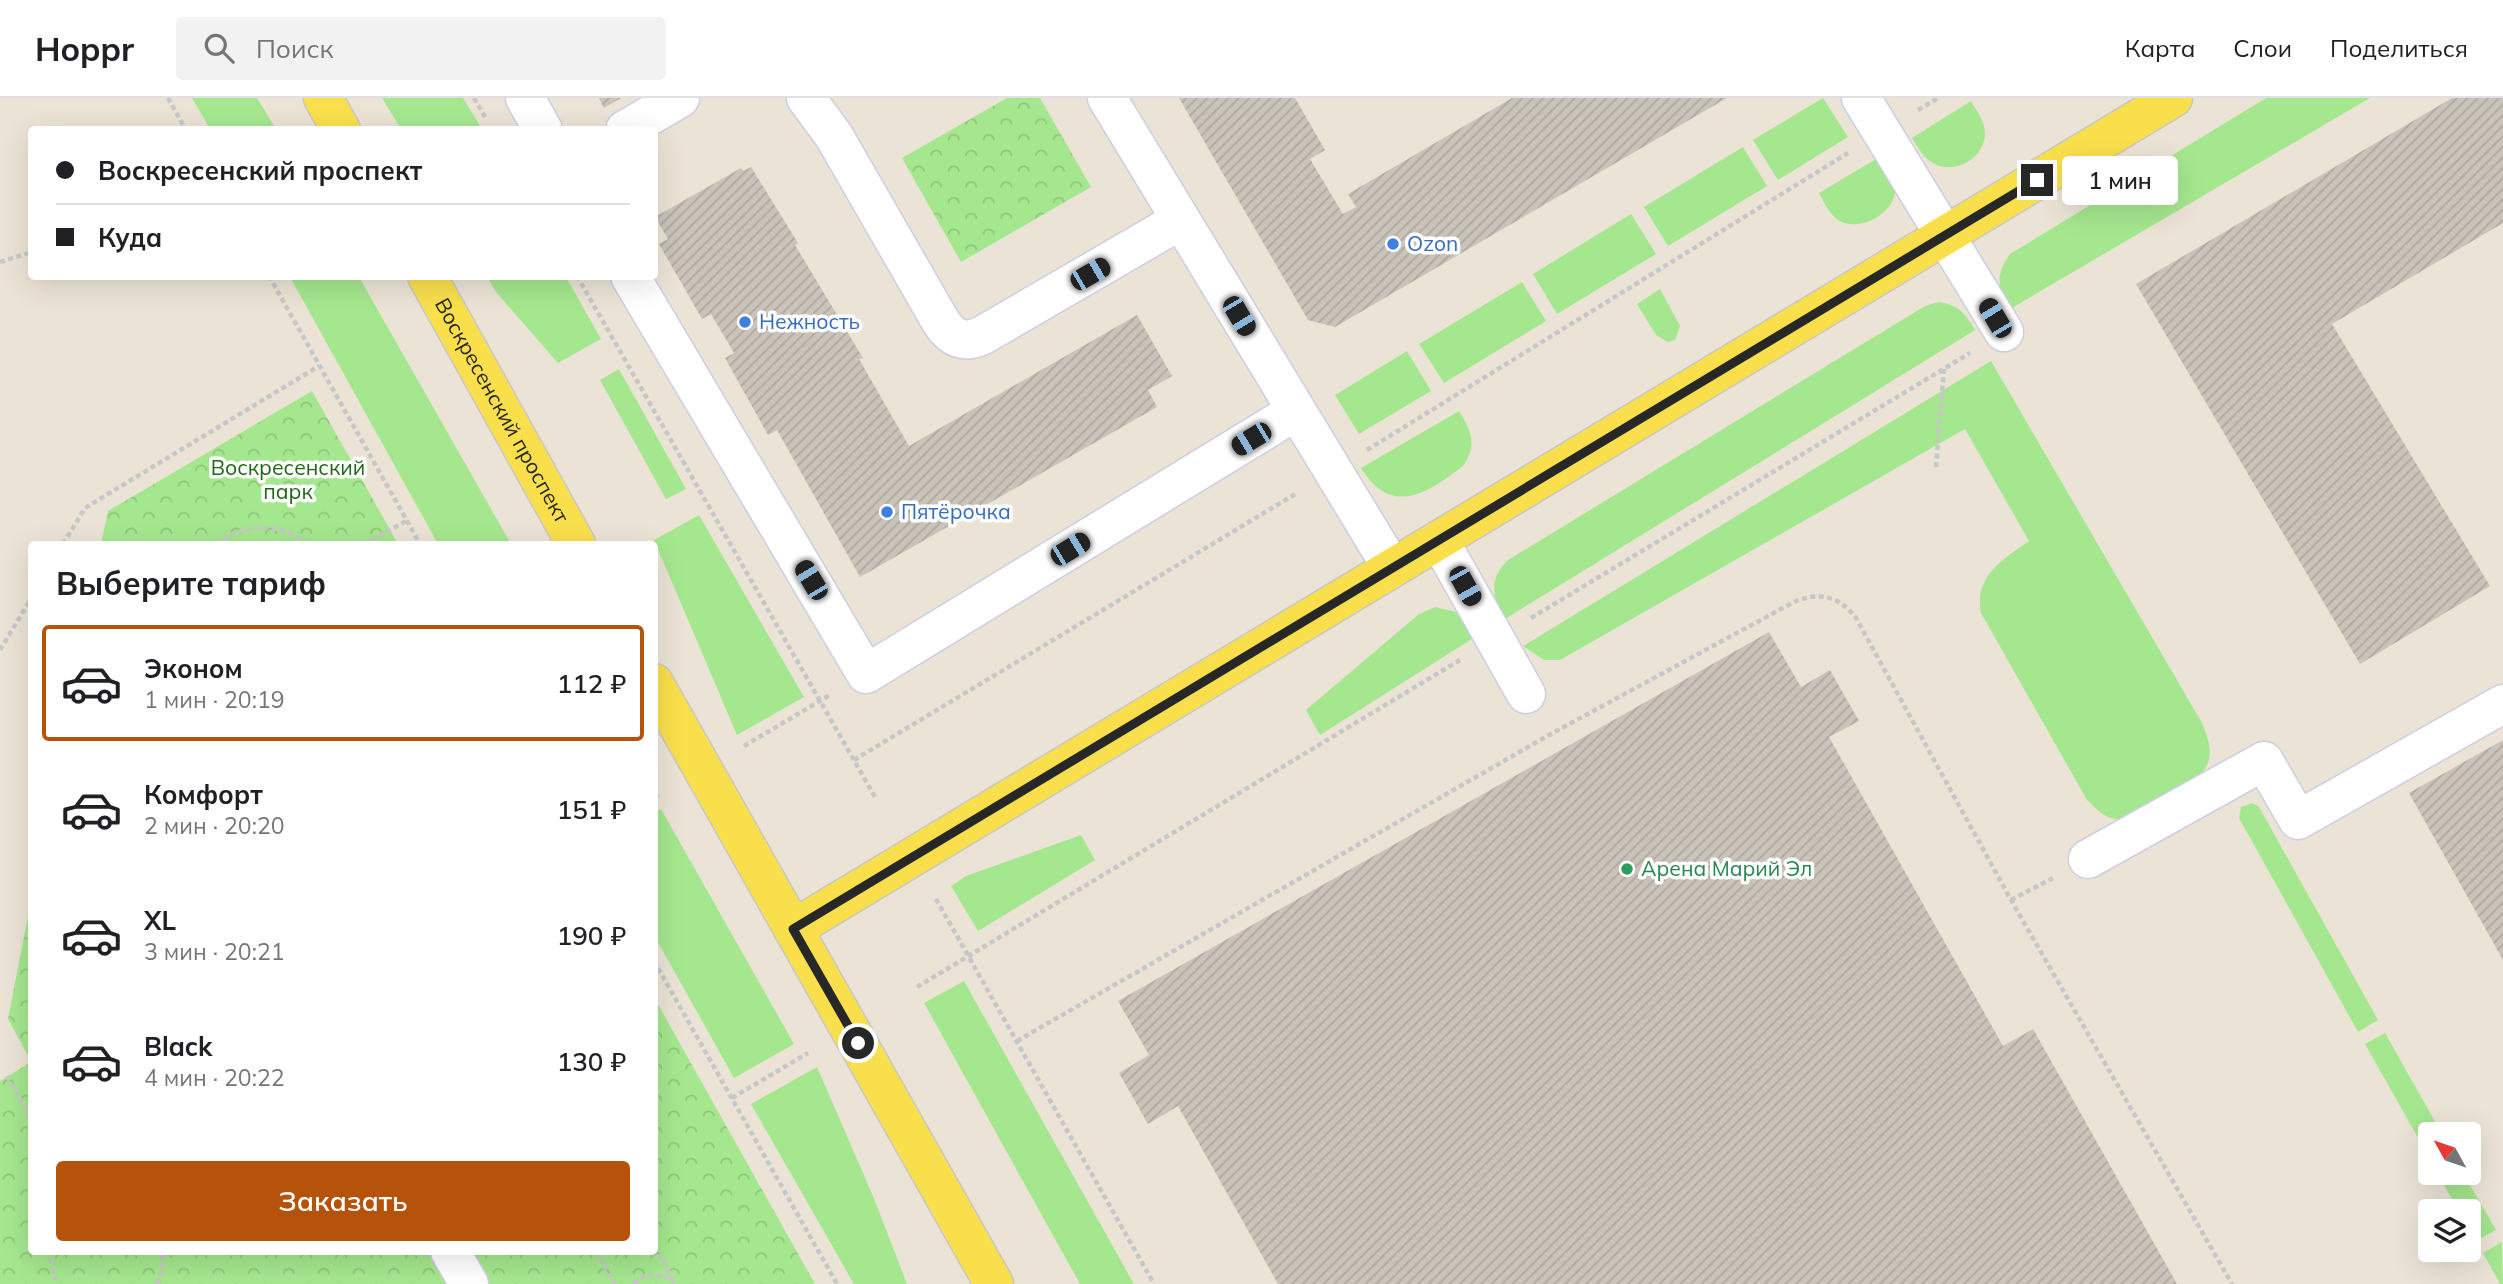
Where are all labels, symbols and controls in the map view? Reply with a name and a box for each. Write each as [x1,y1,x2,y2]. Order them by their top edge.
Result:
search box [176,17,666,80]
text: Hoppr [35,28,134,69]
icon: search [200,29,238,67]
text: Поиск [256,32,334,65]
text: Карта [2125,33,2195,63]
text: Слои [2233,33,2292,63]
text: Поделиться [2330,33,2468,63]
text: Воскресенский проспект [98,154,422,187]
callout: 1 мин [2062,155,2177,204]
route end [2021,164,2053,196]
text: 1 мин [2088,166,2152,195]
text: Куда [98,221,162,254]
place label: Ozon [1407,230,1458,256]
marker: Ozon [1385,236,1401,252]
car [1067,254,1114,294]
street label: Воскресенский проспект [430,293,576,527]
car [1220,293,1259,339]
car [1976,295,2015,341]
place label: Нежность [759,308,860,334]
marker: Нежность [737,314,753,330]
car [1228,419,1275,459]
park label: Воскресенский парк [211,454,365,504]
place label: Пятёрочка [901,498,1011,524]
marker: Пятёрочка [879,504,895,520]
car [1047,529,1094,569]
car [792,557,831,603]
text: Выберите тариф [56,563,326,603]
car [1446,563,1485,609]
icon: car [60,652,123,715]
text: Эконом [144,652,243,685]
text: 112 ₽ [557,667,626,700]
text: 1 мин · 20:19 [144,685,284,714]
icon: car [60,778,123,841]
text: Комфорт [144,778,263,811]
text: 151 ₽ [557,793,626,826]
text: 2 мин · 20:20 [144,811,284,840]
place label: Арена Марий Эл [1641,855,1812,881]
marker: Арена Марий Эл [1619,861,1635,877]
icon: car [60,904,123,967]
text: XL [144,904,176,937]
text: 190 ₽ [557,919,626,952]
text: 3 мин · 20:21 [144,937,284,966]
route start [842,1027,874,1059]
icon: car [60,1030,123,1093]
text: Black [144,1030,212,1063]
text: 130 ₽ [557,1045,626,1078]
text: 4 мин · 20:22 [144,1063,284,1092]
north arrow [2418,1122,2482,1185]
map controls [2418,1122,2481,1262]
button: Заказать [56,1161,630,1241]
button: layers [2418,1199,2481,1262]

